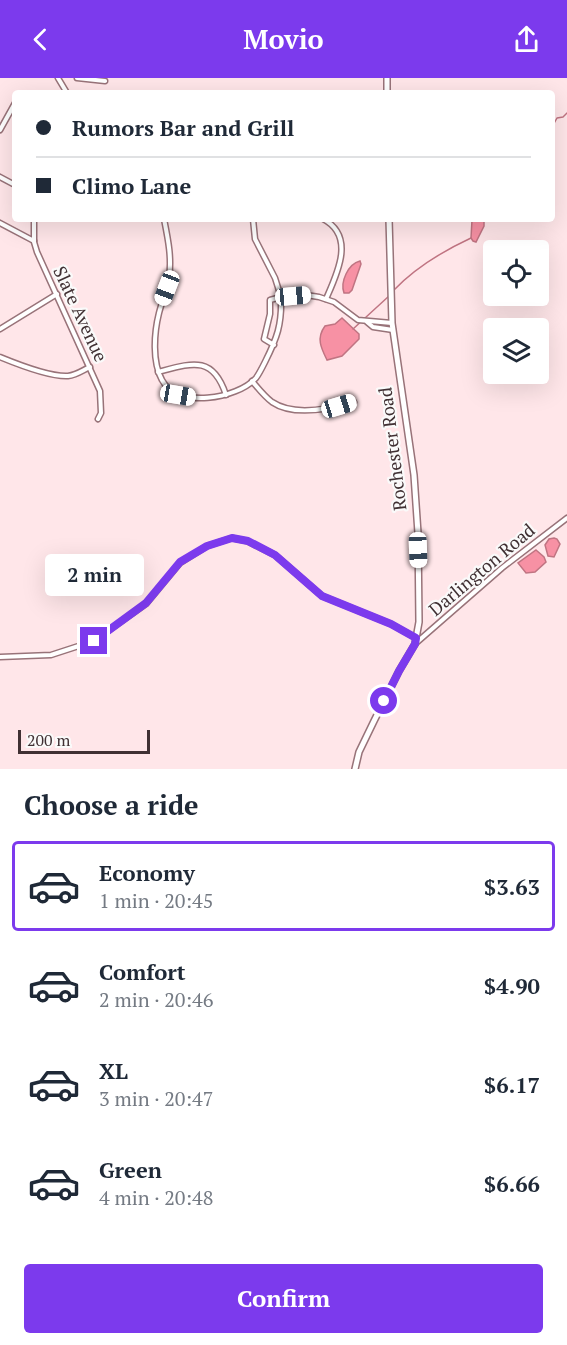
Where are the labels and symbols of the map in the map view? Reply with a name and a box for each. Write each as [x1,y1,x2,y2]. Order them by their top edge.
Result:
street label: Slate Avenue [48,262,114,365]
car [152,268,182,308]
car [274,285,312,307]
car [159,383,197,407]
street label: Rochester Road [373,386,411,512]
car [319,392,359,420]
street label: Darlington Road [423,518,539,621]
car [408,532,428,568]
callout: 2 min [44,554,144,596]
route end [80,627,107,654]
route start [370,687,397,714]
scale bar [18,727,150,754]

